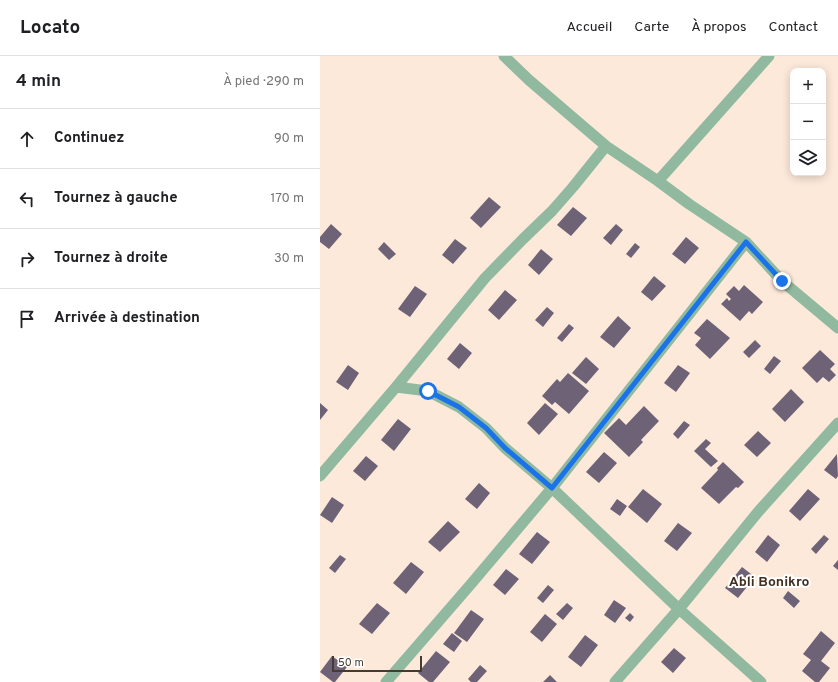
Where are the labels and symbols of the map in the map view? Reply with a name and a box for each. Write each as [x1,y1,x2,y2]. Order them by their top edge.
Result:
route end [773,272,791,290]
route start [419,382,437,400]
district label: Abli Bonikro [729,574,809,591]
scale bar [332,654,422,673]

